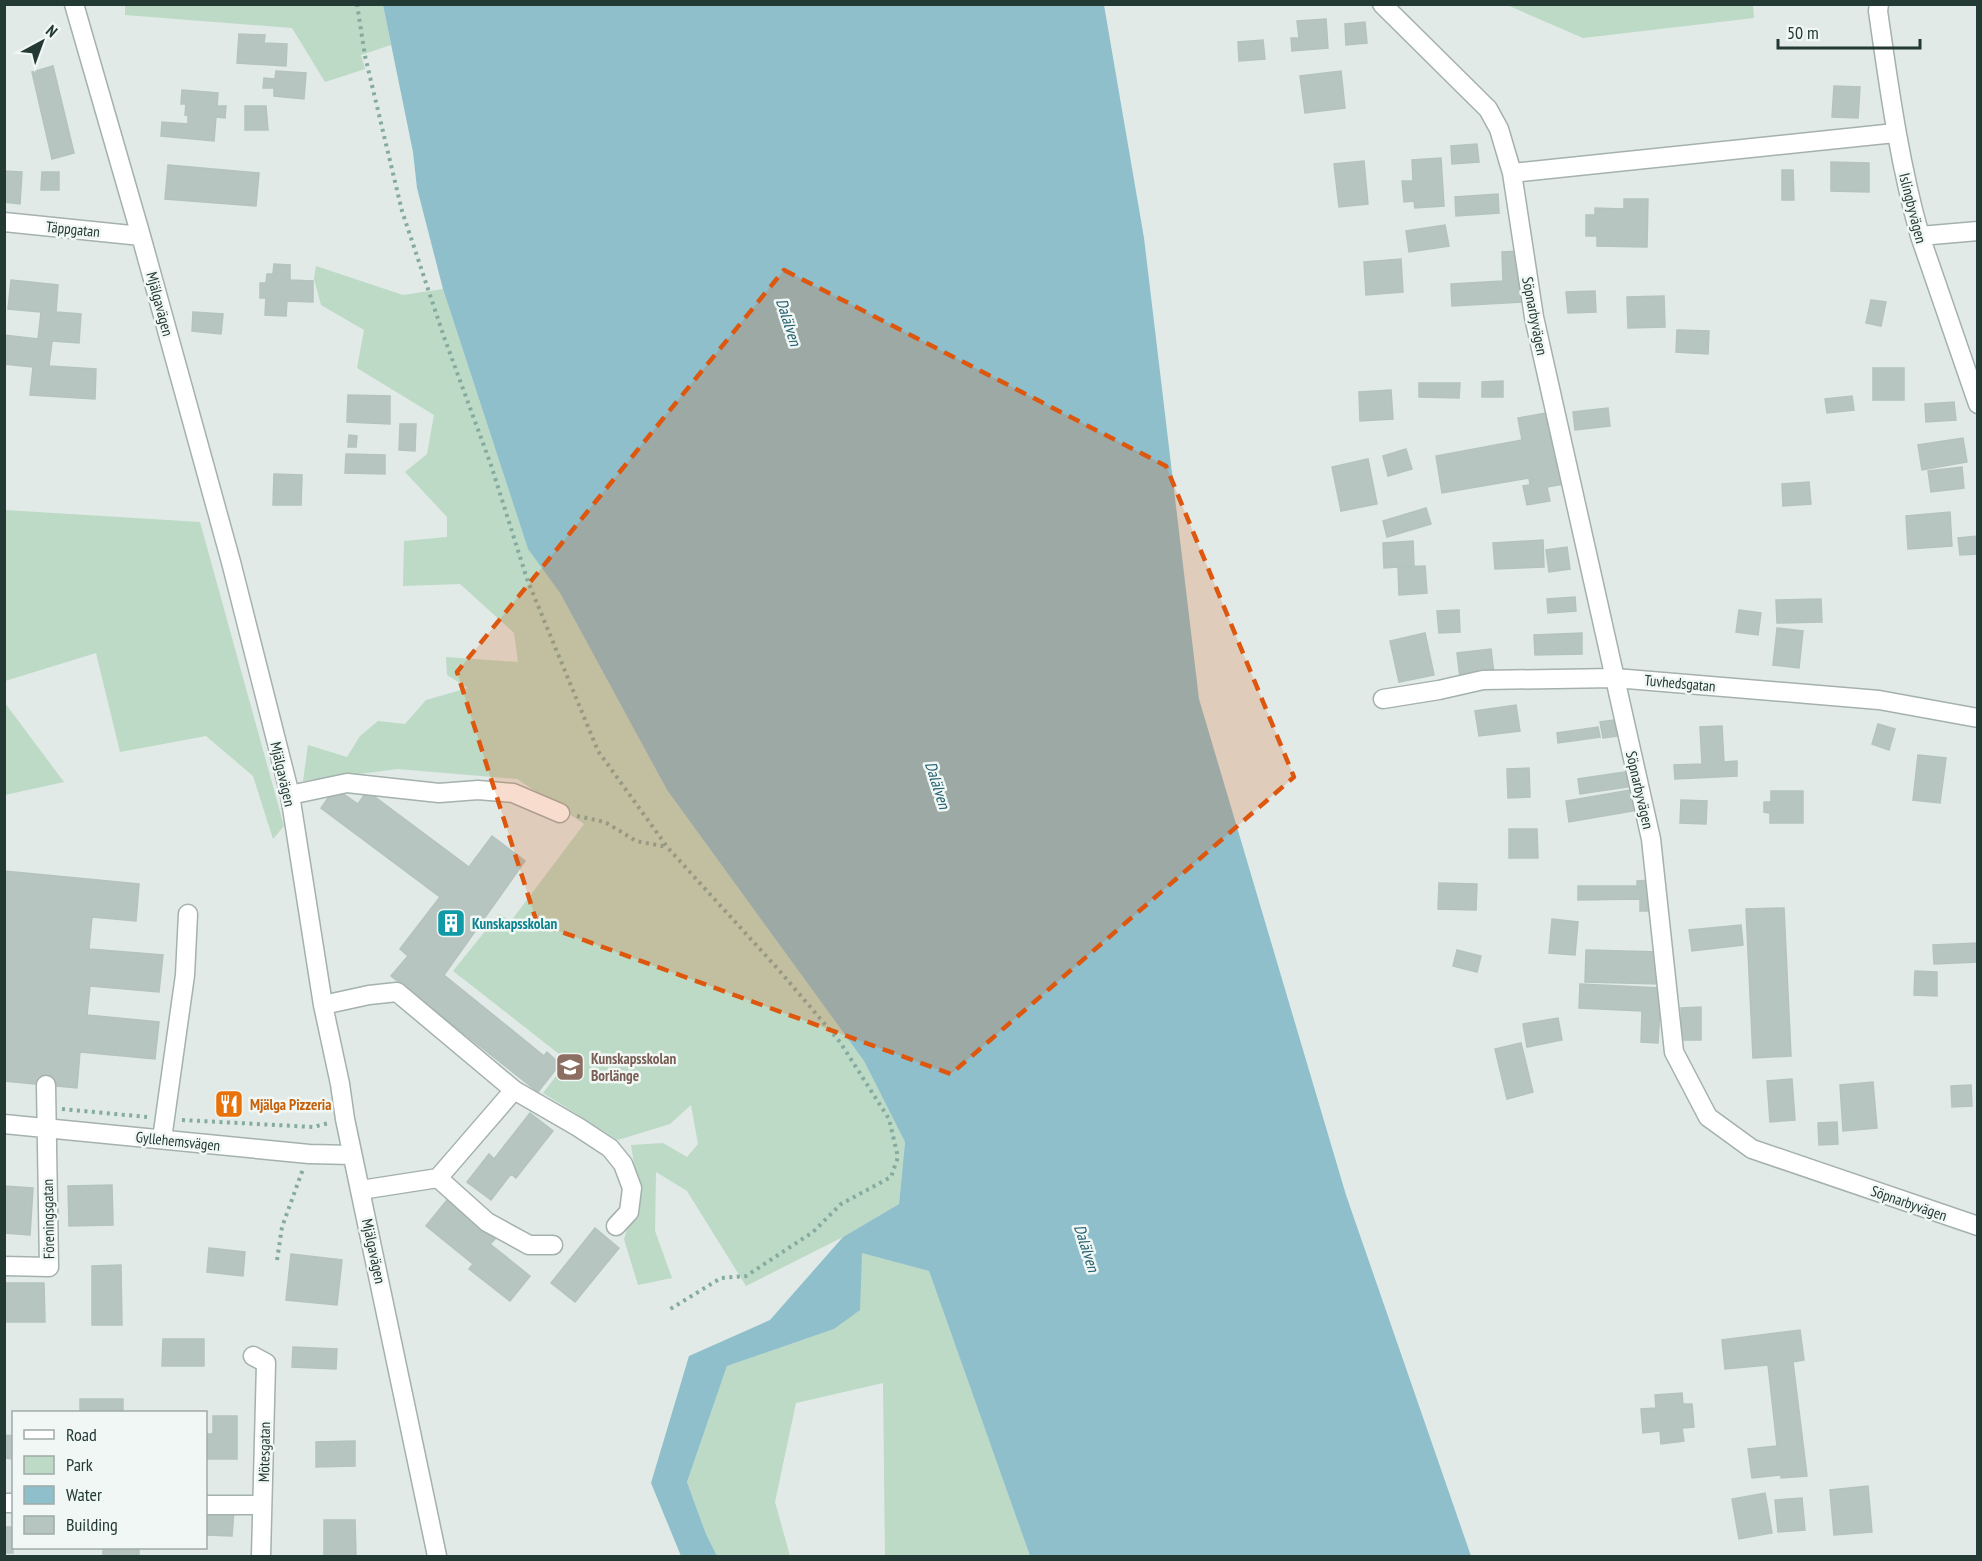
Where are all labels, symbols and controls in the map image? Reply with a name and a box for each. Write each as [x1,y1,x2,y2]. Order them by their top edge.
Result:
north arrow [12,12,72,72]
scale bar [1778,12,1920,50]
text: N [42,20,62,41]
text: 50 m [1787,21,1819,44]
street label: Islingbyvägen [1895,171,1931,245]
street label: Täppgatan [45,217,101,241]
street label: Mjälgavägen [142,270,178,338]
street label: Söpnarbyvägen [1518,275,1552,357]
water label: Dalälven [772,296,806,349]
street label: Tuvhedsgatan [1644,670,1716,696]
street label: Mjälgavägen [266,740,300,808]
street label: Söpnarbyvägen [1622,749,1658,831]
water label: Dalälven [921,759,955,812]
building icon: Kunskapsskolan [435,907,467,939]
place label: Kunskapsskolan [472,914,557,933]
place label: Kunskapsskolan Borlänge [591,1049,676,1085]
school or university icon: Kunskapsskolan Borlänge [554,1051,586,1083]
restaurant icon: Mjälga Pizzeria [213,1088,245,1120]
place label: Mjälga Pizzeria [250,1095,331,1114]
street label: Gyllehemsvägen [135,1127,221,1155]
street label: Föreningsgatan [38,1179,58,1259]
street label: Söpnarbyvägen [1868,1181,1950,1225]
street label: Mjälgavägen [358,1217,390,1285]
water label: Dalälven [1070,1222,1104,1275]
legend [12,1411,207,1549]
street label: Mötesgatan [254,1422,274,1482]
text: Road [66,1423,97,1446]
text: Park [66,1453,93,1476]
text: Water [66,1483,102,1506]
text: Building [66,1513,118,1536]

